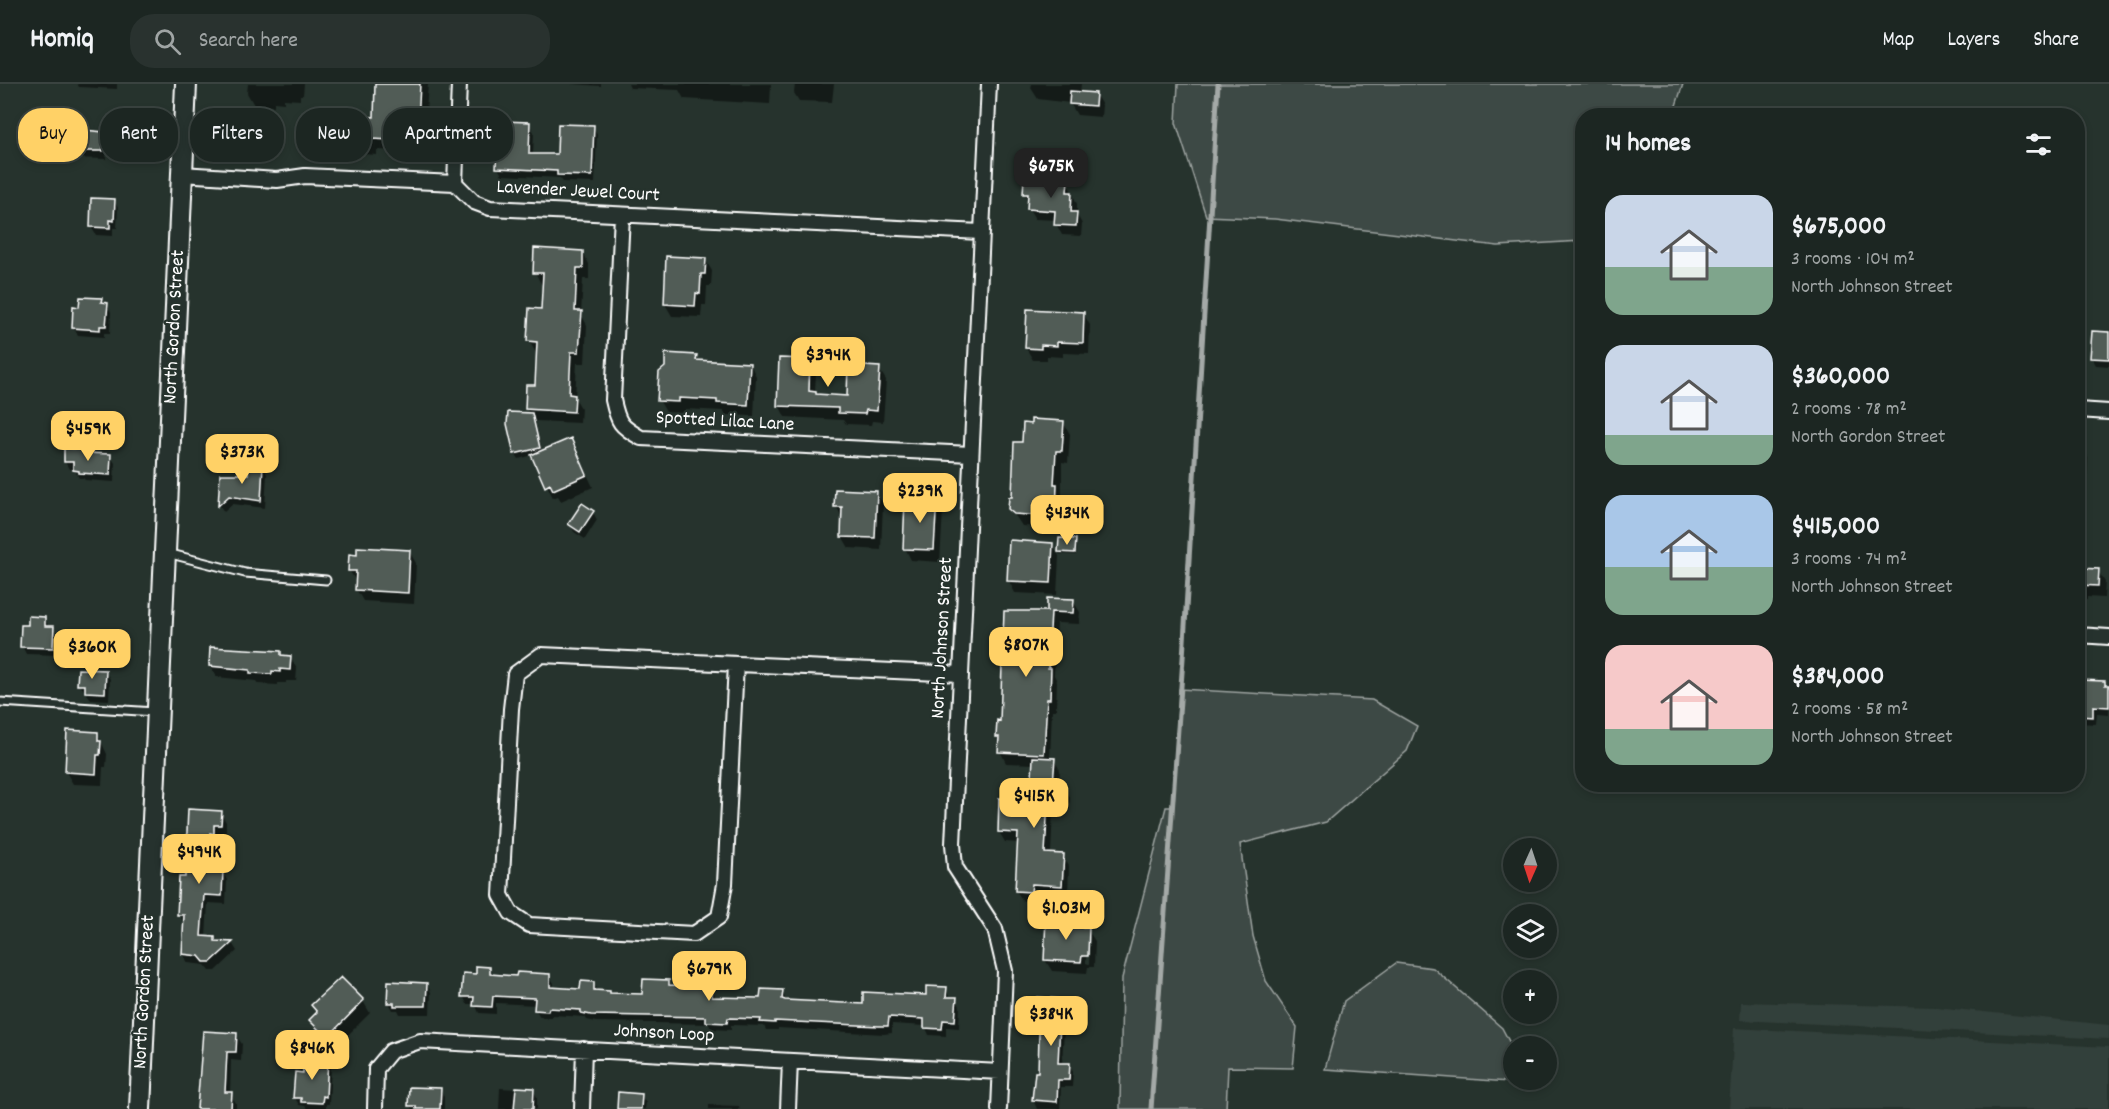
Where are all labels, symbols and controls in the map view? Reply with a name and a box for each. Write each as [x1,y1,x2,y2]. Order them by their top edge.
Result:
search box [130,14,550,68]
text: Homiq [30,21,94,61]
icon: search [151,25,184,58]
text: Search here [199,26,298,57]
text: Map [1883,26,1914,56]
text: Layers [1947,26,2000,56]
text: Share [2033,26,2079,56]
chip: Buy [18,108,88,162]
chip: Rent [100,108,178,162]
chip: Filters [190,108,284,162]
chip: New [296,108,371,162]
chip: Apartment [383,108,513,162]
text: 14 homes [1605,126,1691,163]
icon: filters [2022,128,2055,161]
pin: $675K [1009,148,1093,199]
text: $675K [1028,153,1074,181]
street label: Lavender Jewel Court [496,174,660,210]
text: $675,000 [1791,209,1886,246]
icon: home [1653,219,1725,291]
text: 3 rooms · 104 m² [1791,246,1915,274]
street label: North Gordon Street [157,249,193,405]
text: North Johnson Street [1791,274,1953,302]
pin: $394K [786,337,870,388]
text: $394K [805,342,851,370]
text: $360,000 [1791,359,1890,396]
icon: home [1653,369,1725,441]
text: 2 rooms · 78 m² [1791,396,1907,424]
street label: Spotted Lilac Lane [655,404,795,440]
pin: $459K [46,411,130,462]
text: $459K [65,416,111,444]
text: North Gordon Street [1791,424,1945,452]
pin: $373K [200,434,284,485]
text: $373K [220,439,264,467]
pin: $239K [878,473,962,524]
text: $239K [897,478,943,506]
pin: $434K [1025,495,1109,546]
text: $434K [1045,500,1089,528]
text: $415,000 [1791,509,1880,546]
icon: home [1653,519,1725,591]
text: 3 rooms · 74 m² [1791,546,1907,574]
street label: North Johnson Street [925,557,961,719]
text: North Johnson Street [1791,574,1953,602]
pin: $807K [984,627,1068,678]
pin: $360K [50,629,134,680]
text: $807K [1003,632,1049,660]
text: $360K [68,634,116,662]
text: $384,000 [1791,659,1884,696]
icon: home [1653,669,1725,741]
text: 2 rooms · 58 m² [1791,696,1908,724]
text: North Johnson Street [1791,724,1953,752]
pin: $415K [992,778,1076,829]
text: $415K [1013,783,1055,811]
pin: $494K [157,834,241,885]
north arrow [1503,838,1557,892]
map controls [1503,838,1557,1090]
text: $494K [176,839,222,867]
pin: $1.03M [1017,890,1115,941]
text: $1.03M [1041,895,1091,923]
button: layers [1503,904,1557,958]
street label: North Gordon Street [127,914,163,1070]
pin: $679K [667,951,751,1002]
text: $679K [686,956,732,984]
button: + [1503,970,1557,1024]
pin: $384K [1009,996,1093,1047]
text: $384K [1029,1001,1073,1029]
street label: Johnson Loop [613,1017,715,1051]
pin: $846K [270,1030,354,1081]
text: $846K [289,1035,335,1063]
button: − [1503,1036,1557,1090]

